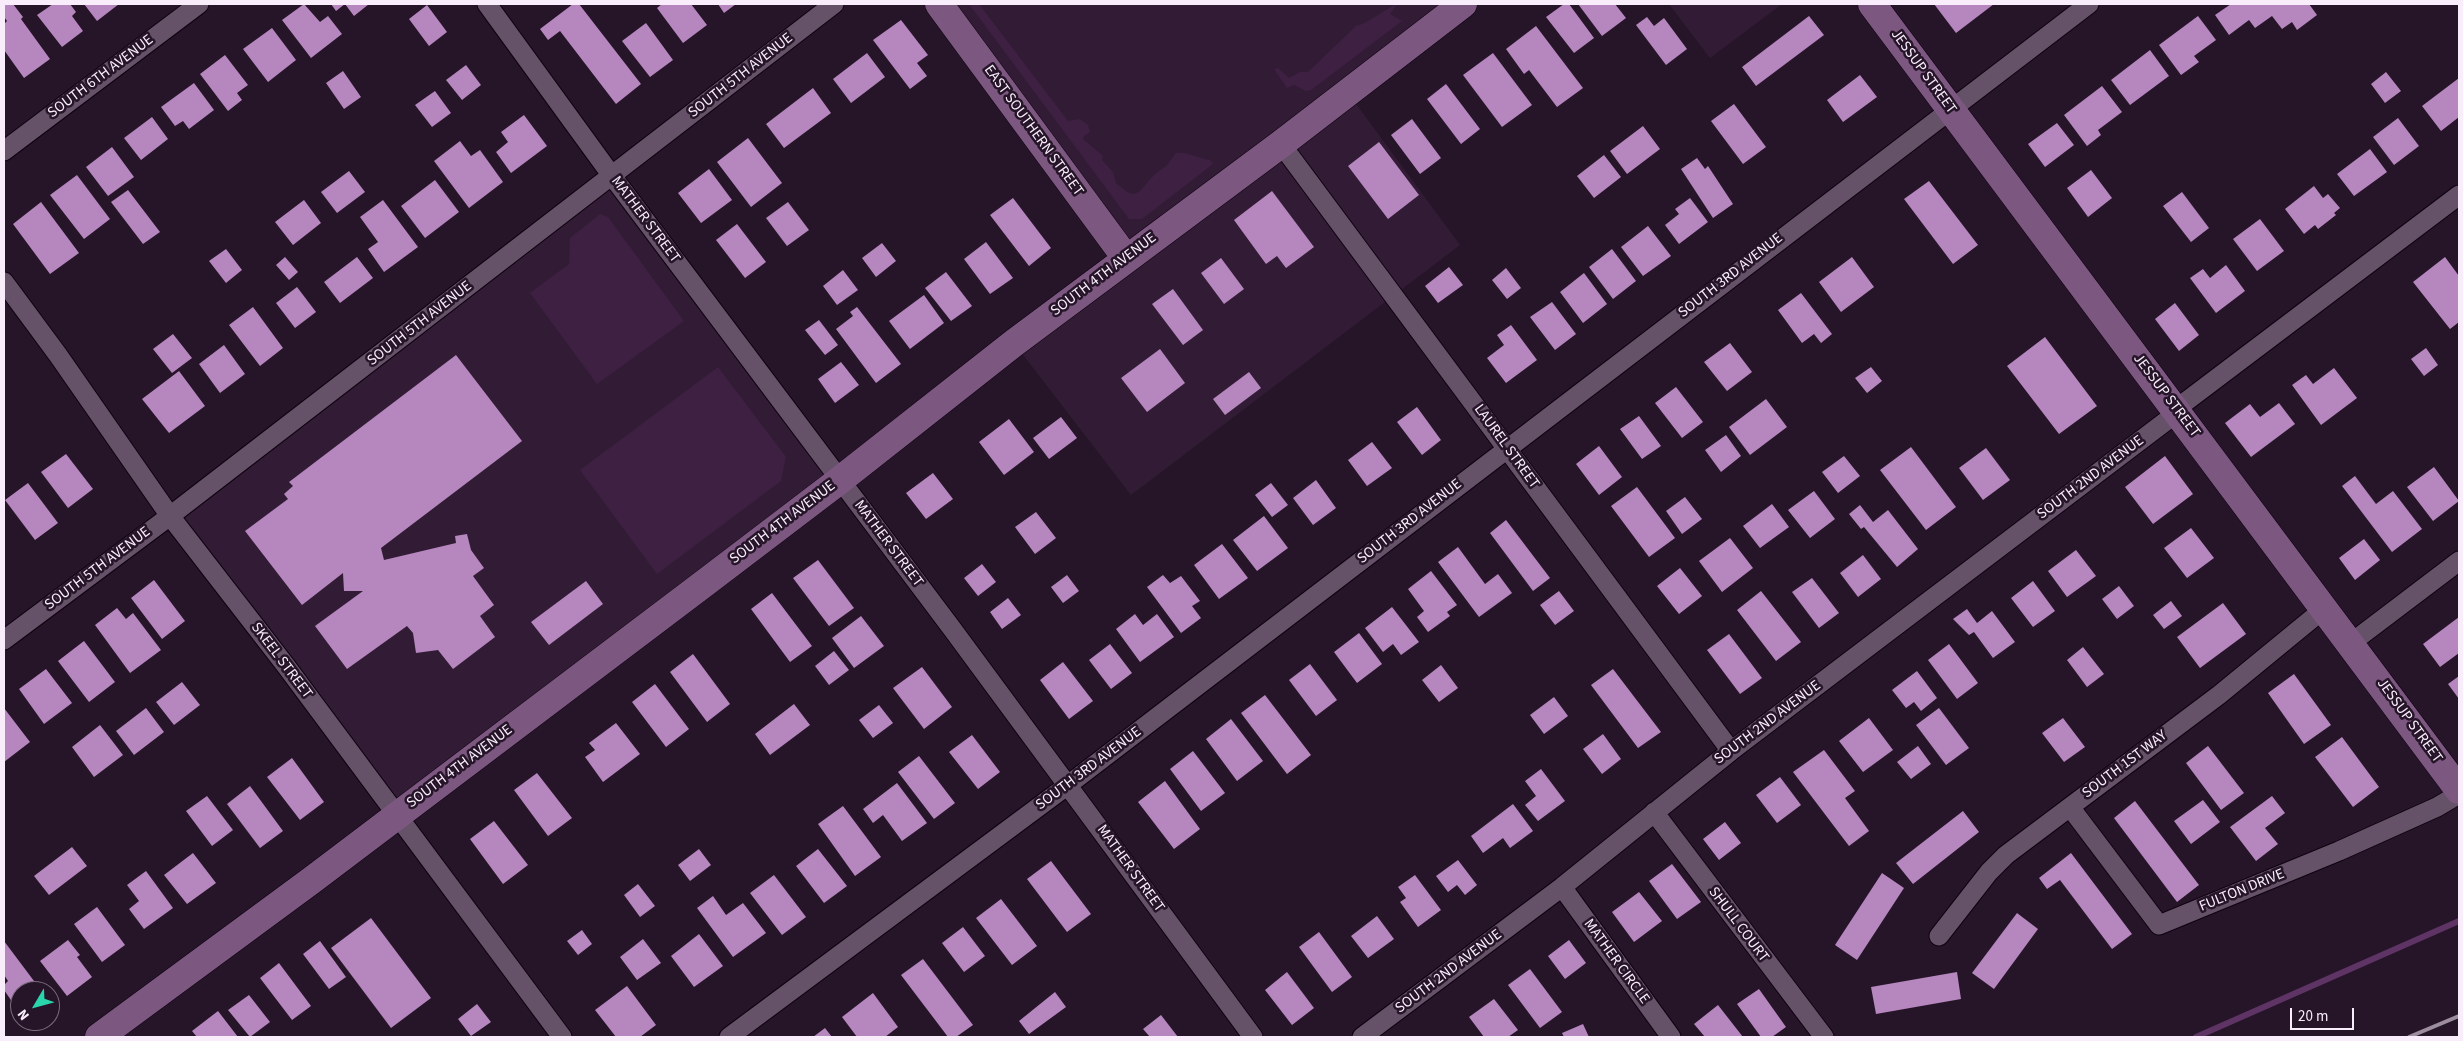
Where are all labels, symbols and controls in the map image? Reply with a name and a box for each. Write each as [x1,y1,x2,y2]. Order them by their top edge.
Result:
street label: JESSUP STREET [1886,26,1960,118]
street label: SOUTH 5TH AVENUE [685,30,797,122]
street label: SOUTH 6TH AVENUE [45,31,157,123]
street label: EAST SOUTHERN STREET [979,62,1087,200]
street label: MATHER STREET [607,173,683,267]
street label: SOUTH 4TH AVENUE [1048,229,1160,321]
street label: SOUTH 3RD AVENUE [1675,230,1787,322]
street label: SOUTH 5TH AVENUE [364,278,476,370]
street label: JESSUP STREET [2129,351,2203,441]
street label: LAUREL STREET [1469,401,1543,493]
street label: SOUTH 2ND AVENUE [2034,432,2148,524]
street label: SOUTH 3RD AVENUE [1354,476,1466,568]
street label: SOUTH 4TH AVENUE [727,477,839,569]
street label: MATHER STREET [850,497,926,591]
street label: SOUTH 5TH AVENUE [42,523,154,615]
street label: SKEEL STREET [246,619,316,703]
street label: JESSUP STREET [2372,675,2446,767]
street label: SOUTH 2ND AVENUE [1711,677,1825,769]
street label: SOUTH 4TH AVENUE [404,721,516,813]
street label: SOUTH 3RD AVENUE [1033,723,1145,815]
street label: SOUTH 1ST WAY [2079,727,2171,803]
street label: MATHER STREET [1092,822,1168,916]
street label: FULTON DRIVE [2197,866,2287,916]
street label: SHULL COURT [1704,884,1772,966]
street label: MATHER CIRCLE [1579,916,1653,1008]
street label: SOUTH 2ND AVENUE [1392,926,1506,1018]
north arrow [10,981,60,1031]
scale bar [2293,998,2357,1030]
text: N [13,1005,35,1024]
text: 20 m [2298,1006,2328,1027]

